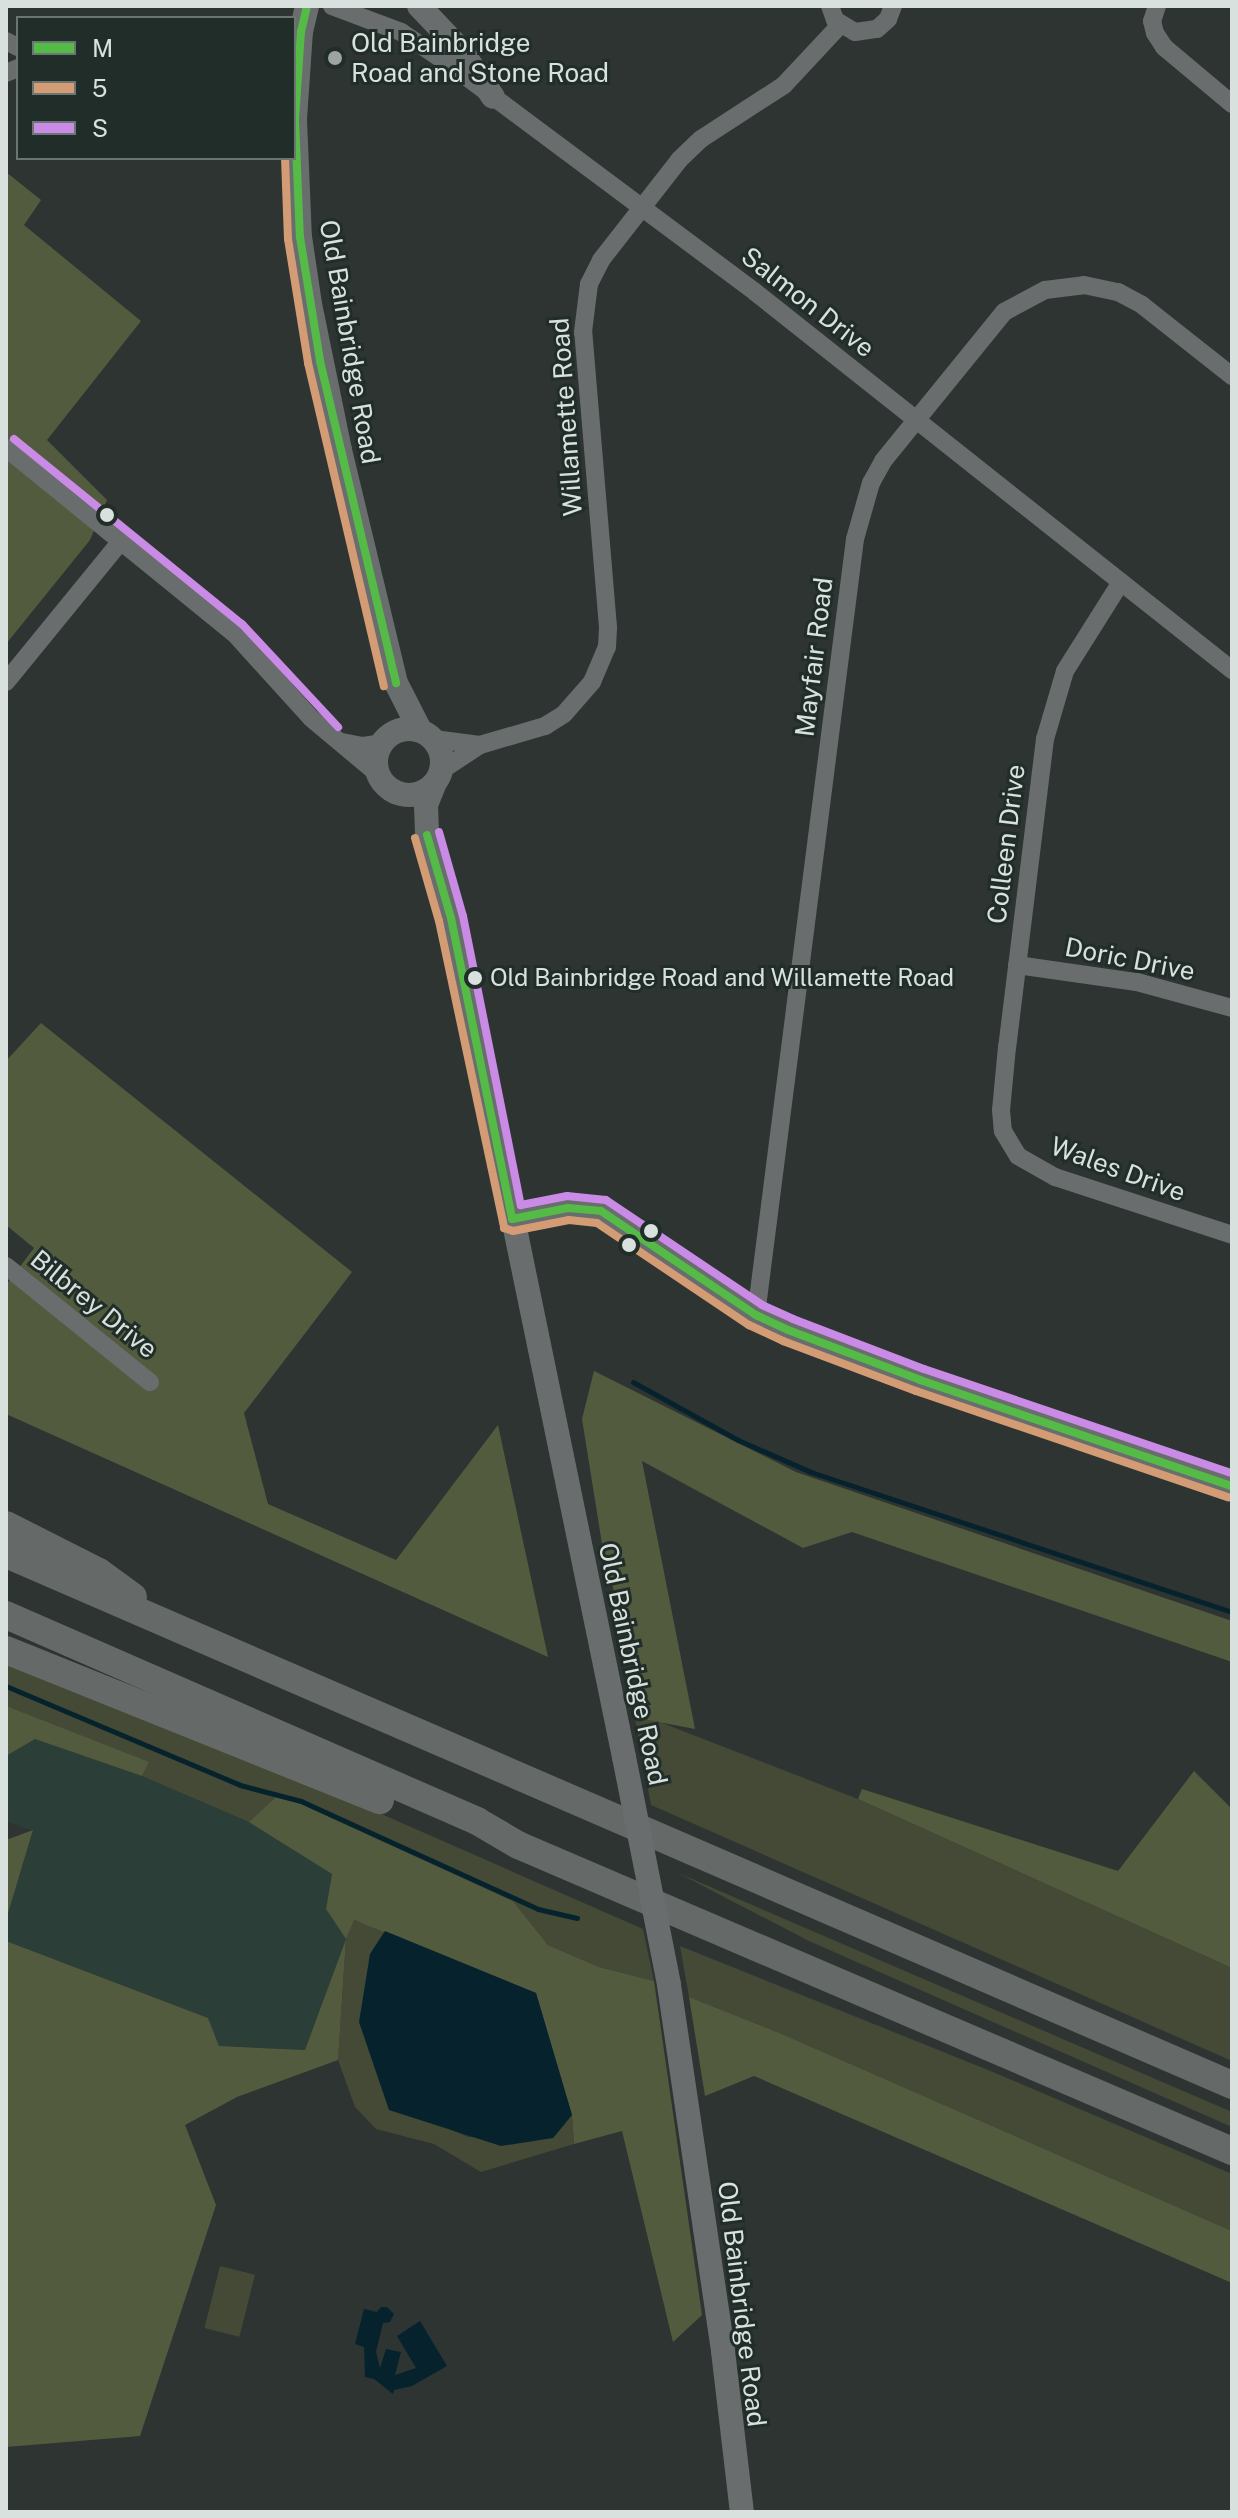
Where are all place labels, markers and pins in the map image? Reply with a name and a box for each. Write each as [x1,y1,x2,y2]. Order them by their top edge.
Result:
place label: Old Bainbridge Road and Stone Road [351,27,609,88]
marker: Old Bainbridge Road and Stone Road [326,49,344,67]
unlabelled marker [99,507,115,523]
place label: Old Bainbridge Road and Willamette Road [490,964,955,992]
marker: Old Bainbridge Road and Willamette Road [467,970,483,986]
unlabelled marker [643,1223,659,1239]
unlabelled marker [621,1237,637,1253]

